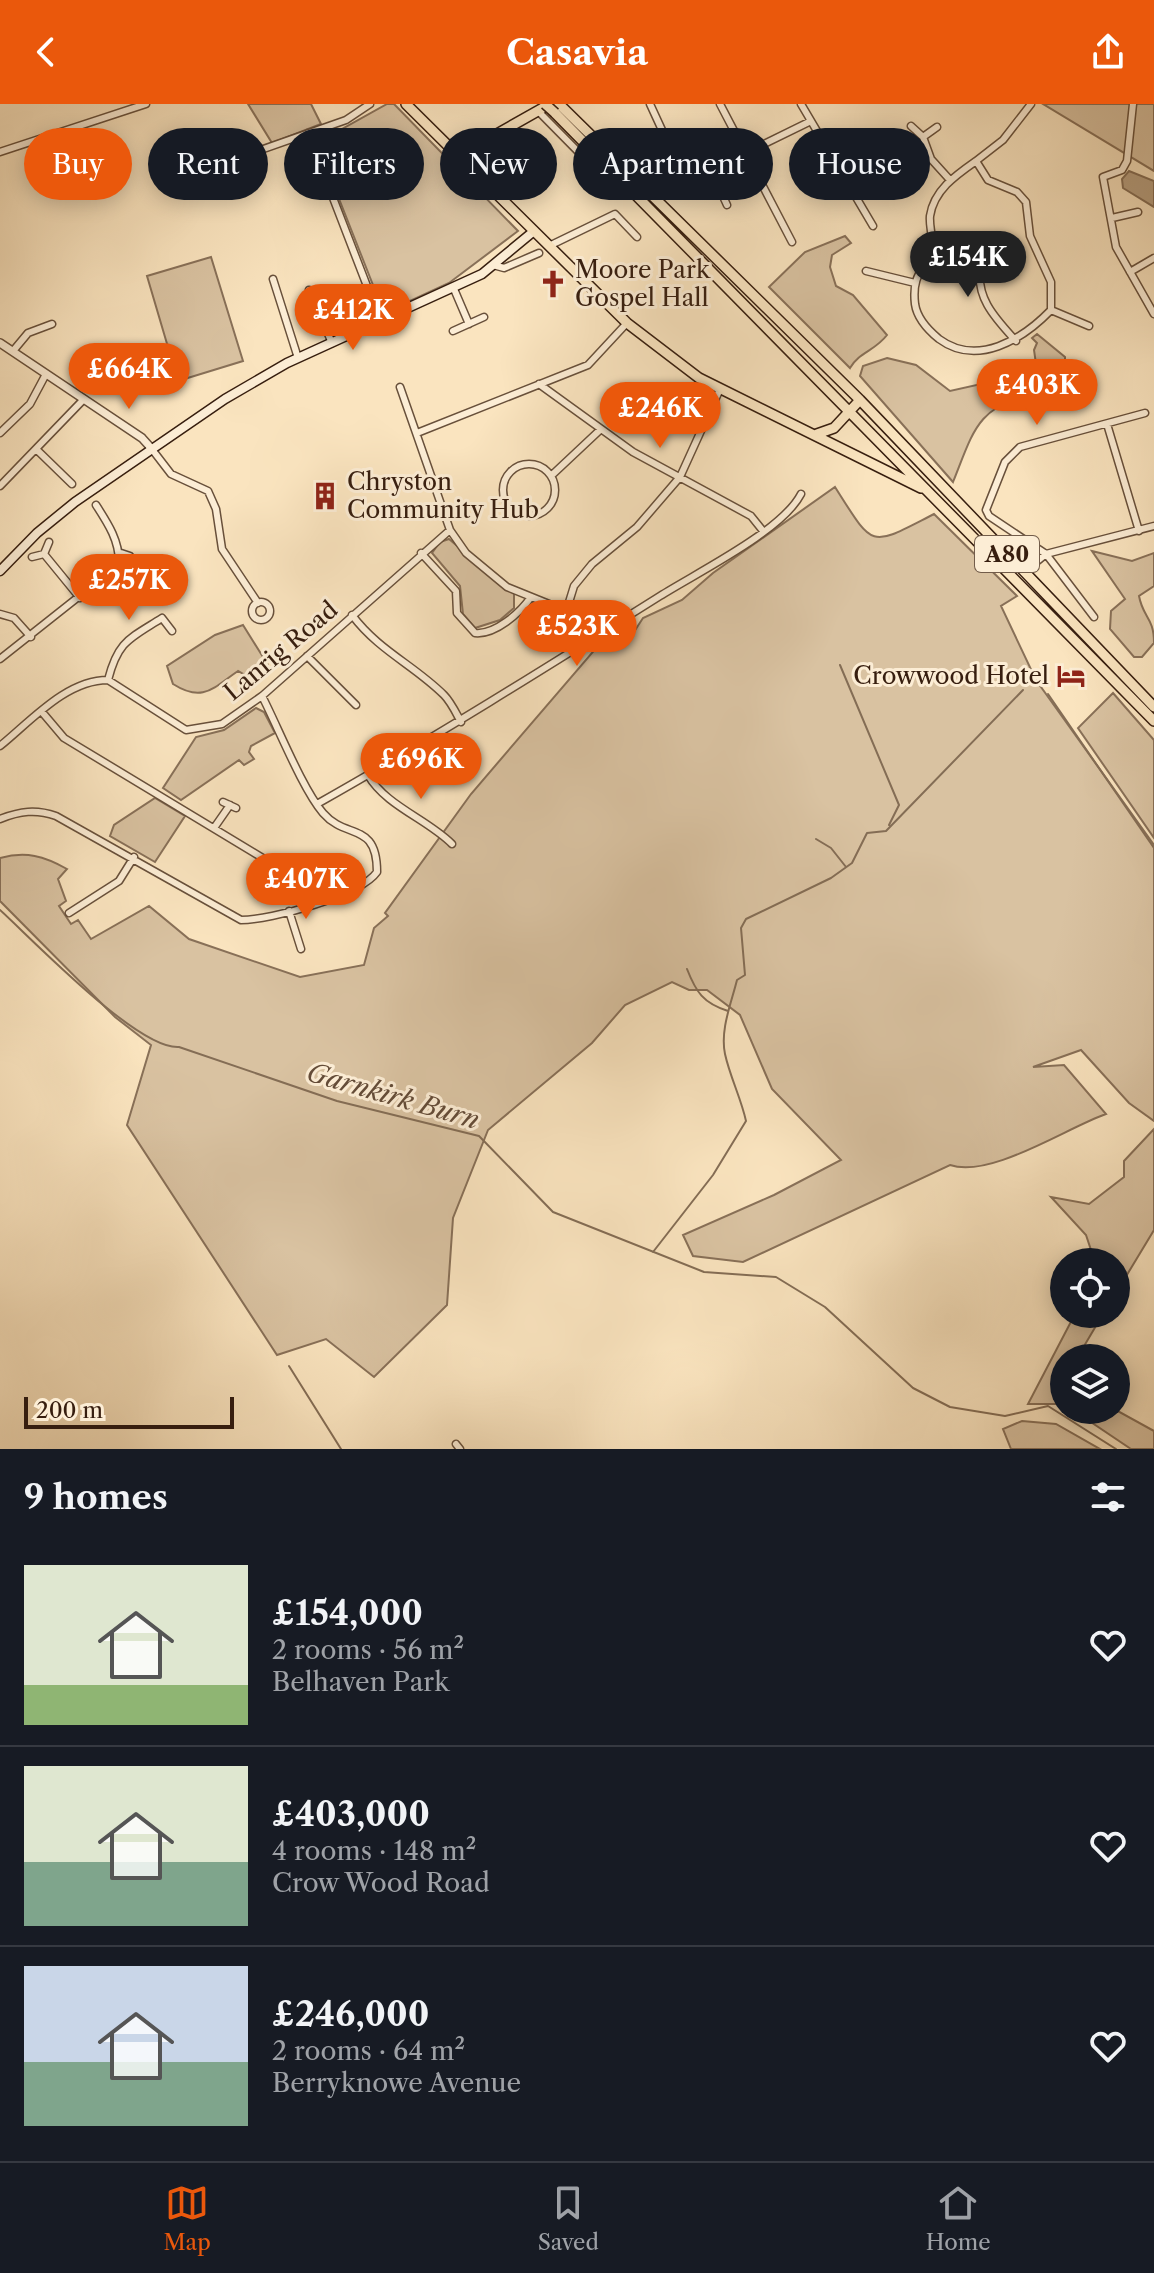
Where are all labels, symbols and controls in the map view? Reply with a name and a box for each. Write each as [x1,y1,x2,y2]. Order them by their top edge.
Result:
icon: back [24,30,68,74]
text: Casavia [506,30,648,74]
icon: share [1086,30,1130,74]
chip: Buy [24,128,132,200]
chip: Rent [148,128,268,200]
chip: Filters [284,128,424,200]
chip: New [440,128,557,200]
chip: Apartment [573,128,773,200]
chip: House [789,128,930,200]
pin: £154K [912,231,1024,299]
text: £154K [928,241,1008,273]
place label: Moore Park Gospel Hall [575,255,711,312]
church icon: Moore Park Gospel Hall [538,269,568,299]
pin: £412K [297,284,409,352]
text: £412K [313,294,393,326]
pin: £664K [73,343,185,411]
text: £664K [87,353,171,385]
pin: £403K [981,359,1093,427]
text: £403K [995,369,1079,401]
pin: £246K [604,382,716,450]
text: £246K [618,392,702,424]
place label: Chryston Community Hub [347,467,539,524]
building icon: Chryston Community Hub [310,481,340,511]
road number: A80 [975,536,1039,572]
pin: £257K [73,554,185,622]
text: £257K [88,564,170,596]
street label: Lanrig Road [218,595,344,706]
pin: £523K [521,600,633,668]
text: £523K [536,610,618,642]
place label: Crowwood Hotel [853,661,1049,690]
hotel icon: Crowwood Hotel [1056,661,1086,691]
pin: £696K [365,733,477,801]
text: £696K [379,743,463,775]
pin: £407K [250,853,362,921]
text: £407K [264,863,348,895]
water label: Garnkirk Burn [303,1056,483,1136]
map controls [1050,1248,1130,1424]
button: locate [1050,1248,1130,1328]
button: layers [1050,1344,1130,1424]
scale bar [24,1393,234,1429]
text: 200 m [36,1397,103,1424]
icon: filters [1086,1475,1130,1519]
text: 9 homes [24,1476,168,1518]
text: £154,000 [272,1592,423,1634]
icon: home [88,1597,184,1693]
icon: heart [1086,1623,1130,1667]
text: 2 rooms · 56 m² [272,1634,464,1666]
text: Belhaven Park [272,1666,449,1698]
text: £403,000 [272,1793,430,1835]
icon: home [88,1798,184,1894]
icon: heart [1086,1824,1130,1868]
text: 4 rooms · 148 m² [272,1835,476,1867]
text: Crow Wood Road [272,1867,490,1899]
text: £246,000 [272,1993,429,2035]
icon: home [88,1998,184,2094]
icon: heart [1086,2024,1130,2068]
text: 2 rooms · 64 m² [272,2035,465,2067]
text: Berryknowe Avenue [272,2067,521,2099]
tab: Map [164,2181,211,2256]
tab: Saved [538,2181,599,2256]
tab: Home [926,2181,990,2256]

